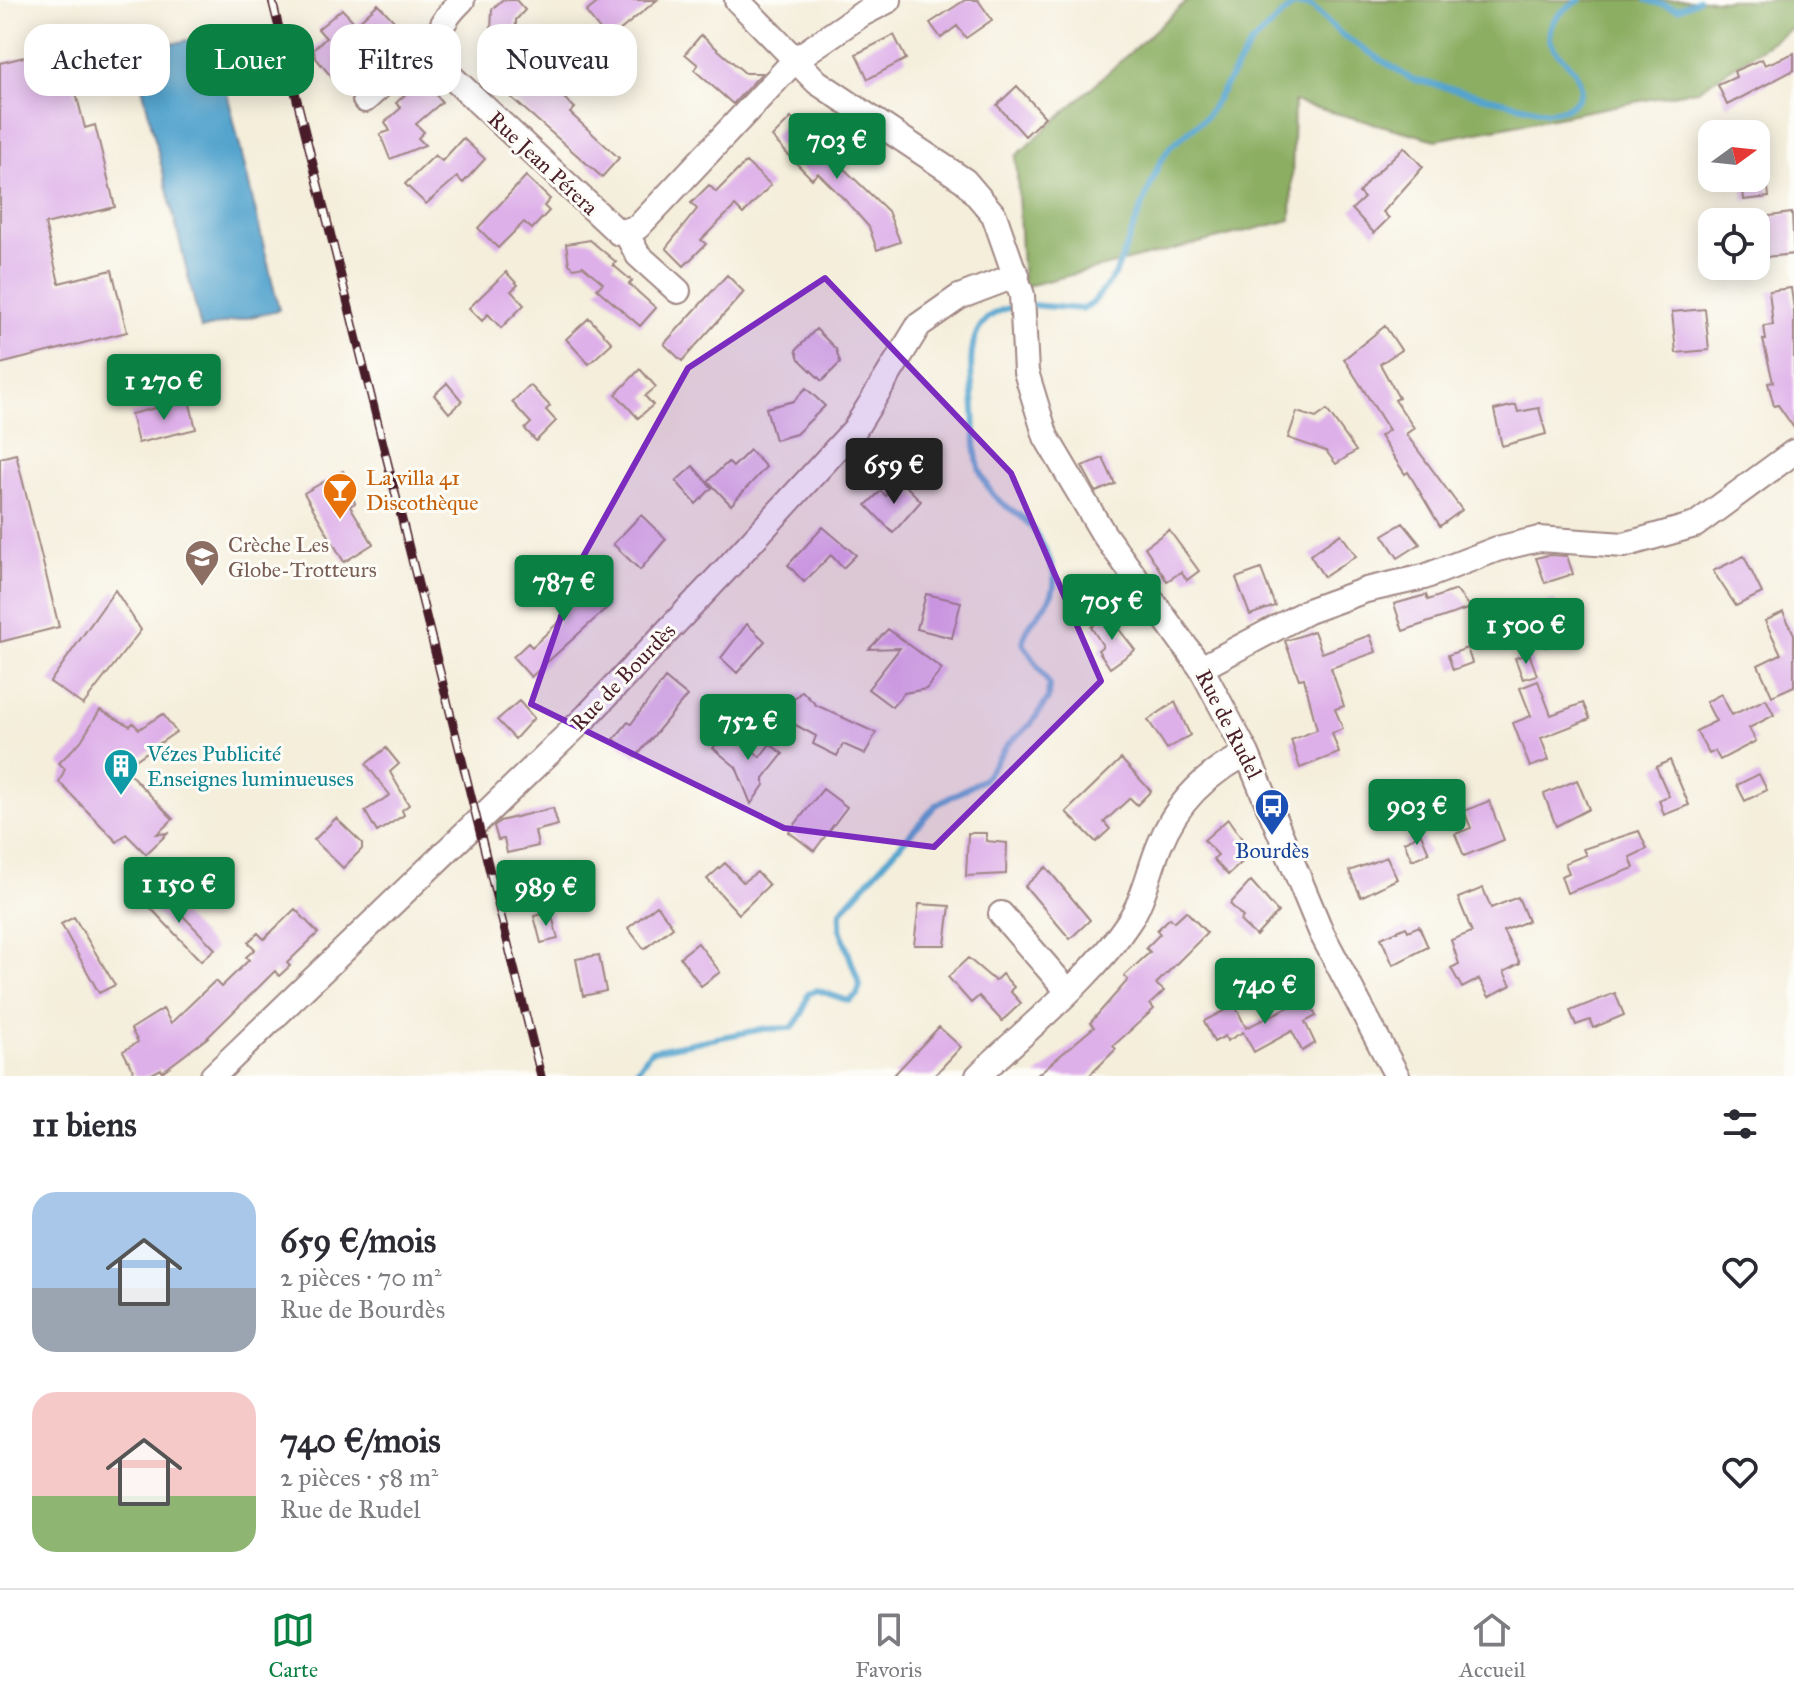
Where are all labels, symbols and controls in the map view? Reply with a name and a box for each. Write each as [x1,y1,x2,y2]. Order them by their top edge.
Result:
chip: Acheter [24,24,170,96]
chip: Louer [186,24,314,96]
chip: Filtres [330,24,461,96]
chip: Nouveau [477,24,637,96]
street label: Rue Jean Pérera [482,105,604,221]
pin: 703 € [781,113,893,181]
north arrow [1698,120,1770,192]
map controls [1698,120,1770,280]
text: 703 € [807,123,867,155]
button: locate [1698,208,1770,280]
pin: 1 270 € [90,354,238,422]
text: 1 270 € [125,364,203,396]
pin: 659 € [838,438,950,506]
text: 659 € [864,448,924,480]
place label: La villa 41 Discothèque [366,464,479,516]
bar icon: La villa 41 Discothèque [321,471,359,521]
place label: Crèche Les Globe-Trotteurs [228,531,377,583]
school or university icon: Crèche Les Globe-Trotteurs [183,538,221,588]
pin: 787 € [508,555,620,623]
text: 787 € [533,565,595,597]
pin: 705 € [1056,574,1168,642]
text: 705 € [1081,584,1143,616]
pin: 1 500 € [1452,598,1600,666]
text: 1 500 € [1486,608,1566,640]
street label: Rue de Bourdès [565,617,681,737]
street label: Rue de Rudel [1190,665,1268,783]
pin: 752 € [692,694,804,762]
text: 752 € [718,704,778,736]
place label: Vézes Publicité Enseignes luminueuses [146,740,354,792]
building icon: Vézes Publicité Enseignes luminueuses [102,747,140,797]
pin: 903 € [1361,779,1473,847]
bus stop icon: Bourdès [1253,787,1291,837]
text: 903 € [1387,789,1447,821]
place label: Bourdès [1235,837,1309,864]
pin: 1 150 € [105,857,253,925]
pin: 989 € [490,860,602,928]
text: 1 150 € [142,867,216,899]
text: 989 € [514,870,578,902]
pin: 740 € [1209,958,1321,1026]
text: 740 € [1233,968,1297,1000]
icon: filters [1718,1102,1762,1146]
text: 11 biens [32,1104,137,1145]
text: 659 €/mois [280,1220,436,1261]
icon: home [96,1224,192,1320]
icon: heart [1718,1250,1762,1294]
text: 2 pièces · 70 m² [280,1261,441,1293]
text: Rue de Bourdès [280,1293,445,1325]
text: 740 €/mois [280,1420,441,1461]
icon: home [96,1424,192,1520]
icon: heart [1718,1450,1762,1494]
text: 2 pièces · 58 m² [280,1461,438,1493]
text: Rue de Rudel [280,1493,421,1525]
tab: Carte [269,1608,318,1683]
tab: Favoris [855,1608,922,1683]
tab: Accueil [1459,1608,1525,1683]

